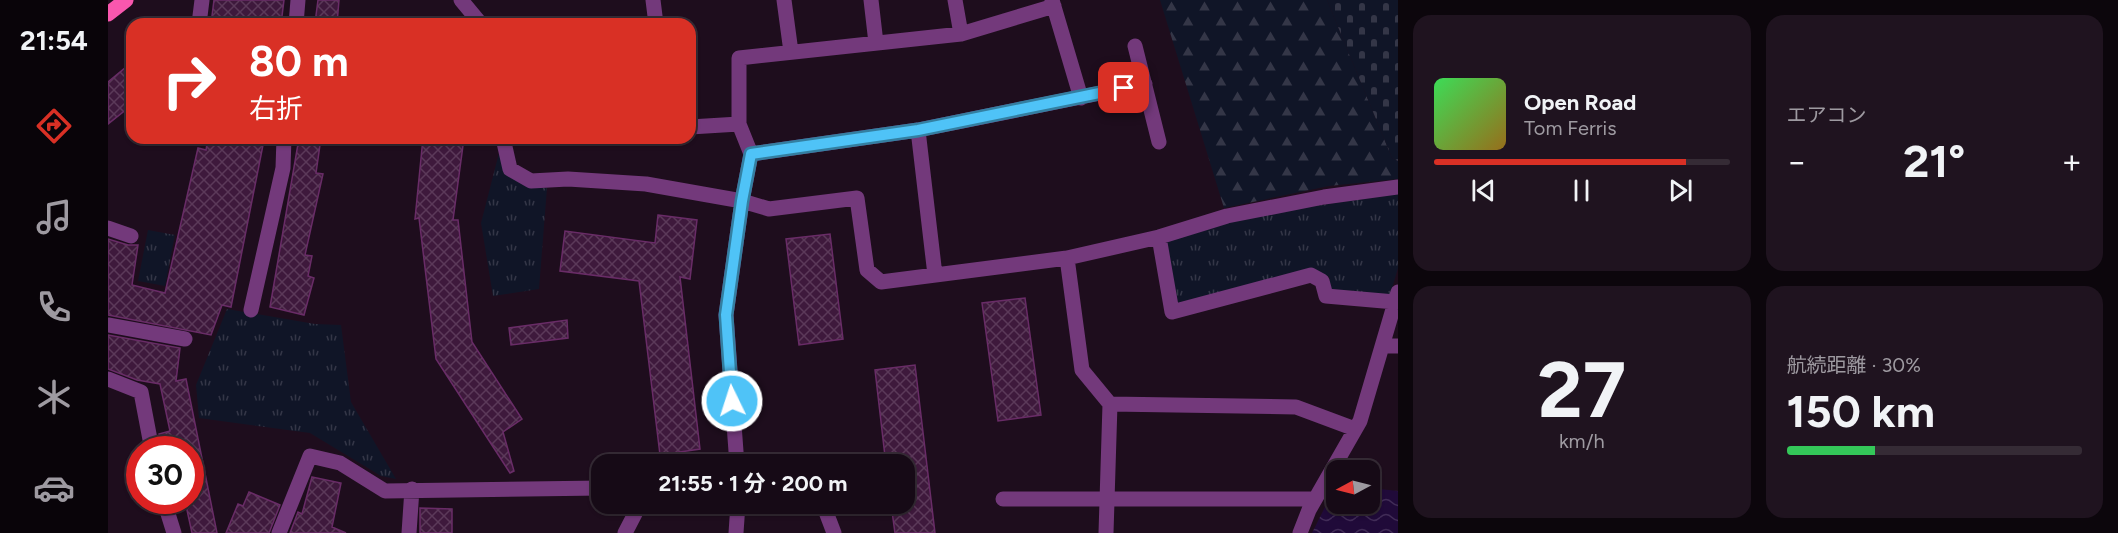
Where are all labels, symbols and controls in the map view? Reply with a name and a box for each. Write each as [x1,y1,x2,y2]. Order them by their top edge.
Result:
text: 21:54 [20,24,88,57]
text: 80 m [249,36,349,87]
icon: right [150,42,228,120]
pin [1098,62,1149,113]
icon: arrive [1107,71,1140,104]
text: Open Road [1524,89,1636,116]
text: 右折 [249,92,303,125]
text: エアコン [1787,103,1867,127]
icon: directions [33,105,75,147]
text: Tom Ferris [1524,116,1617,140]
text: 21° [1903,134,1965,188]
text: − [1787,142,1807,181]
text: + [2061,142,2082,181]
icon: previous [1467,174,1500,207]
icon: pause [1565,174,1598,207]
icon: next [1664,174,1697,207]
icon: music [33,196,75,238]
icon: phone [33,286,75,328]
text: 27 [1537,343,1626,437]
text: 航続距離 · 30% [1787,353,1921,377]
position arrow [700,369,764,433]
icon: climate [33,376,75,418]
text: 150 km [1787,384,1935,438]
text: km/h [1559,429,1605,453]
speed limit sign: 30 [126,436,204,514]
north arrow [1326,460,1380,514]
map controls [1326,460,1380,514]
icon: car [33,467,75,509]
text: 21:55 · 1 分 · 200 m [659,470,847,497]

